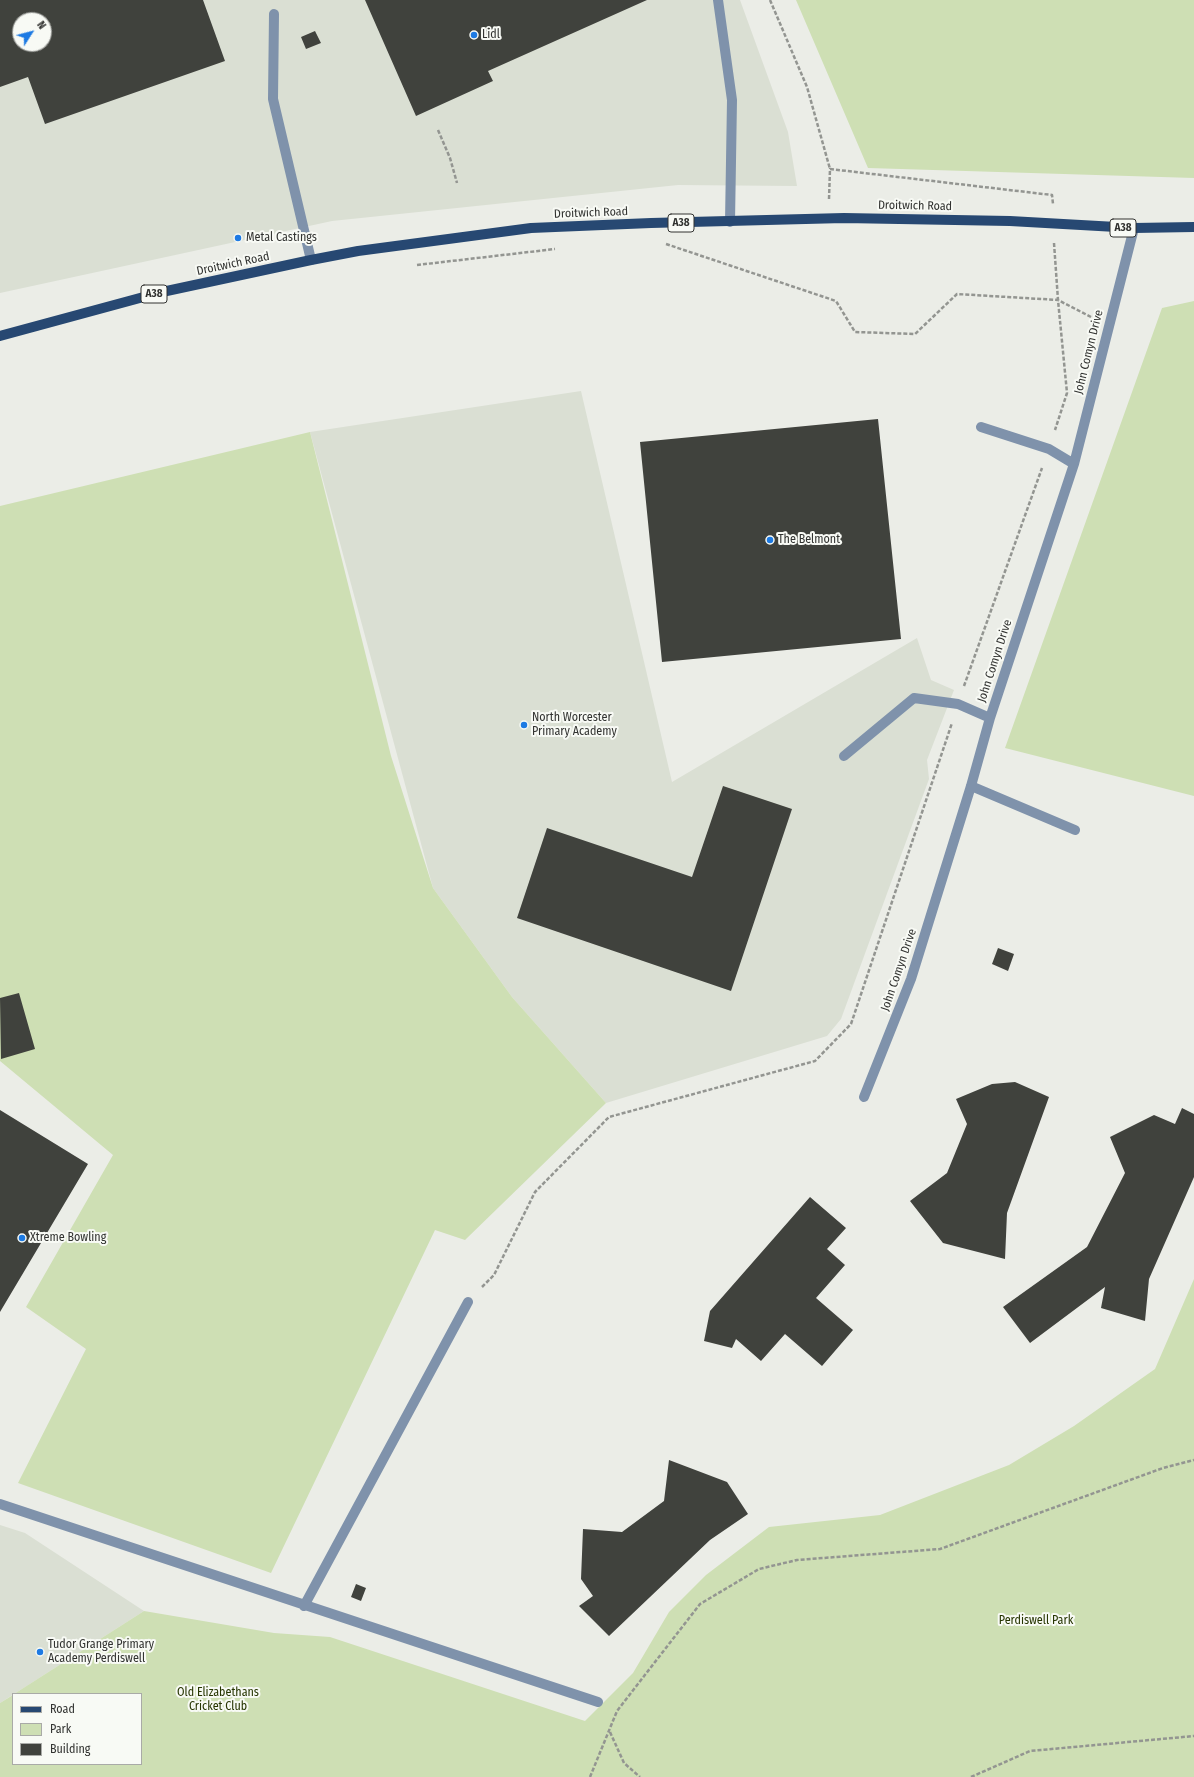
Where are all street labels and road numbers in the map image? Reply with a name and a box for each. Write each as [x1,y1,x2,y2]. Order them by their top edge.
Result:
street label: Droitwich Road [878,198,952,214]
street label: Droitwich Road [554,205,628,221]
road number: A38 [668,214,694,232]
road number: A38 [1110,219,1136,237]
street label: Droitwich Road [195,249,271,279]
road number: A38 [141,285,167,303]
street label: John Comyn Drive [1072,308,1106,396]
street label: John Comyn Drive [975,618,1015,704]
street label: John Comyn Drive [878,927,920,1013]

